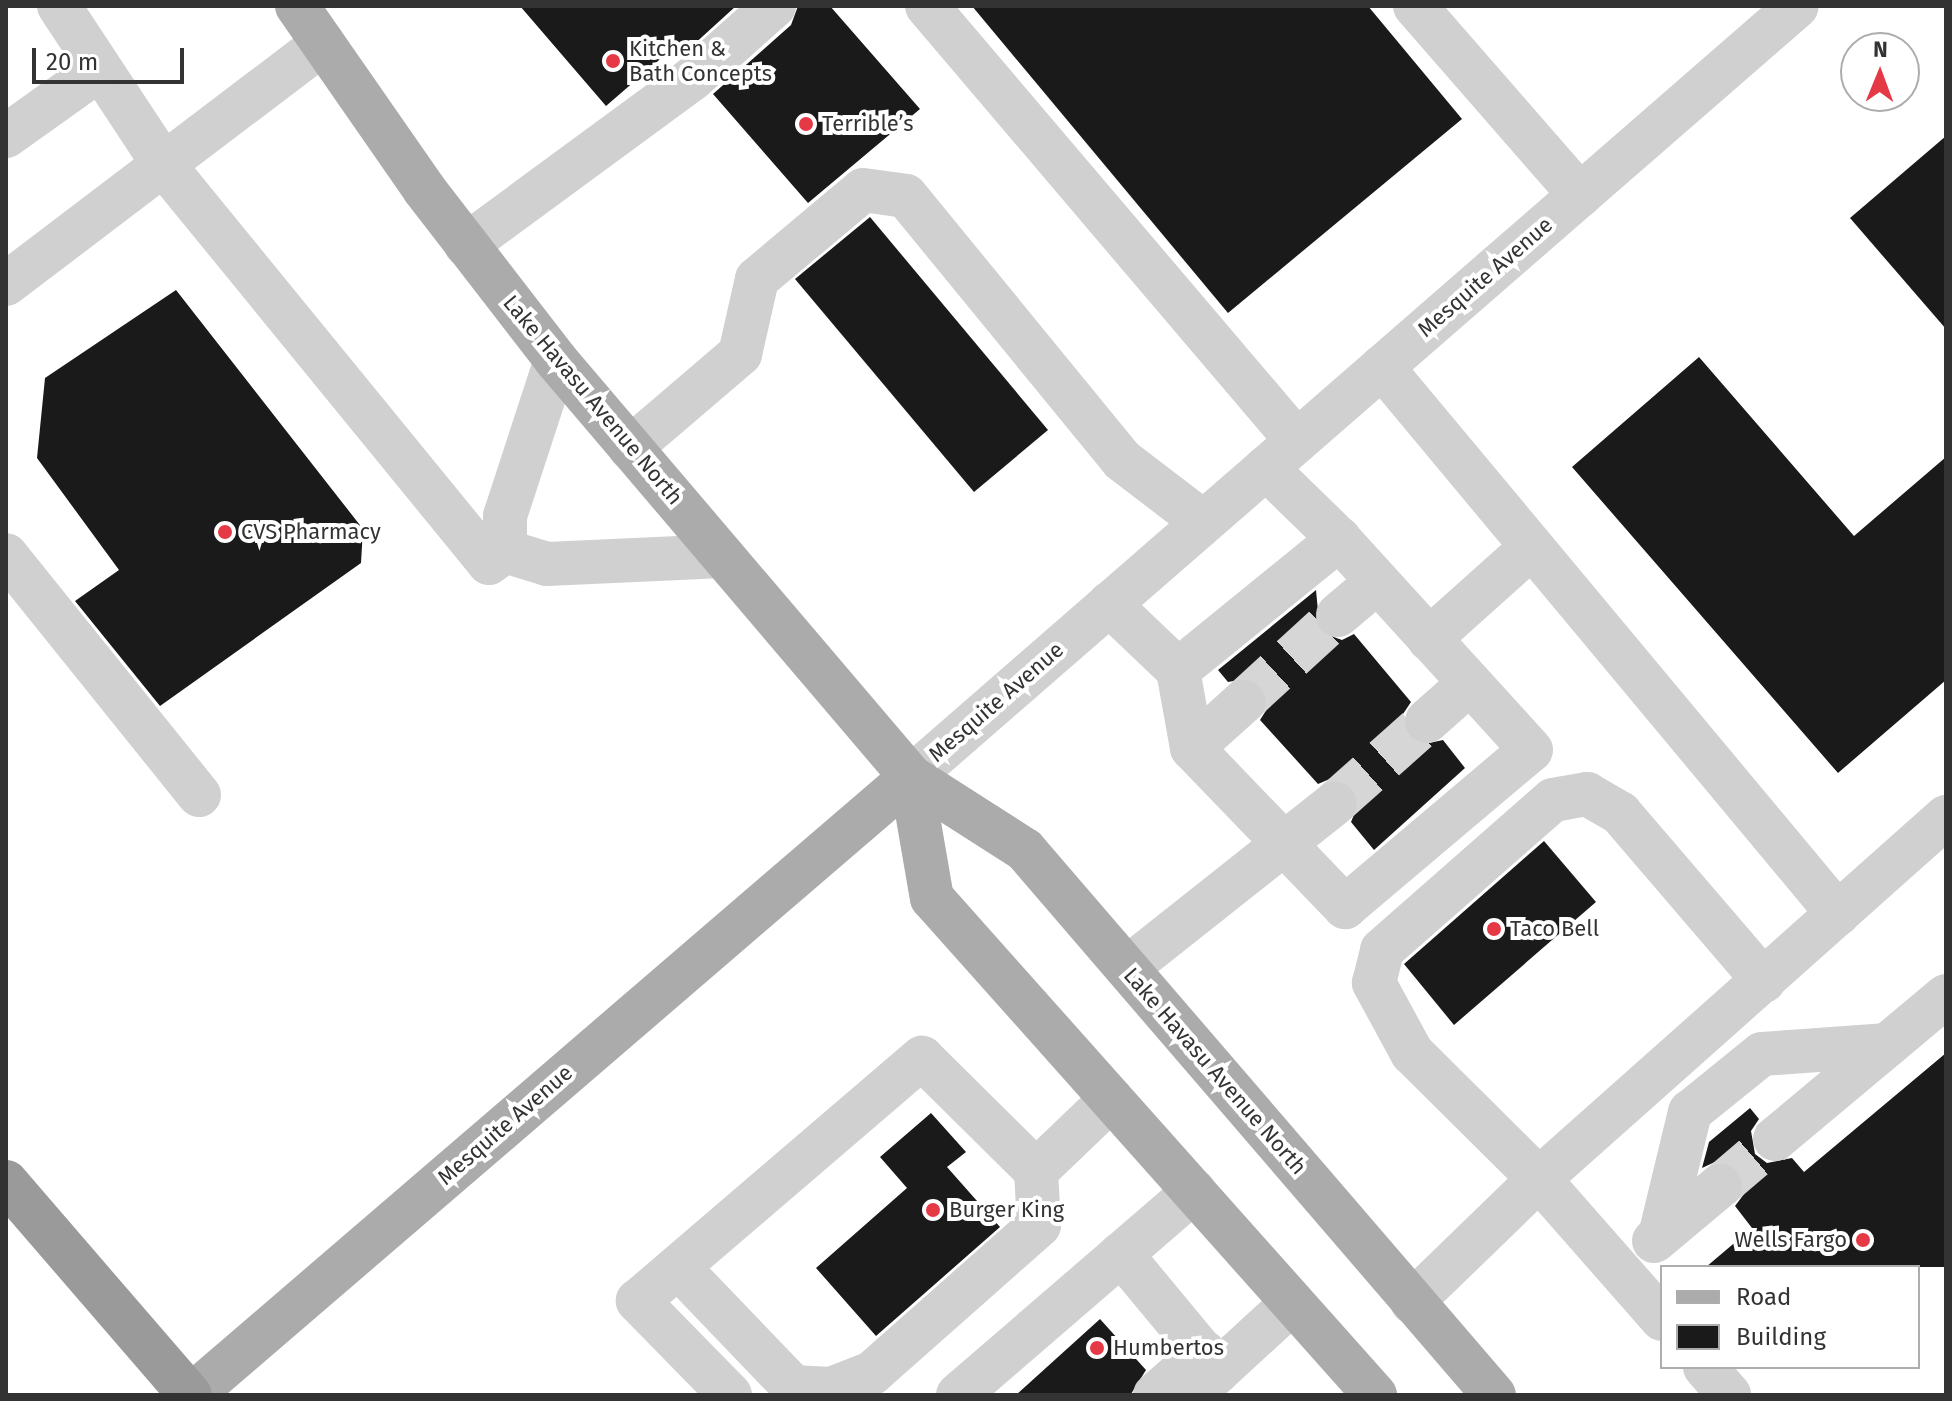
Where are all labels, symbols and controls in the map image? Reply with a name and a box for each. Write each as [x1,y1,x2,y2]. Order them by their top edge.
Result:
scale bar [36,32,188,82]
north arrow [1840,32,1920,112]
place label: Kitchen & Bath Concepts [629,35,772,86]
text: N [1873,36,1888,63]
text: 20 m [46,48,98,76]
marker: Kitchen & Bath Concepts [604,52,622,70]
place label: Terrible’s [822,111,914,137]
marker: Terrible’s [797,115,815,133]
street label: Mesquite Avenue [1412,211,1558,343]
street label: Lake Havasu Avenue North [498,290,688,510]
place label: CVS Pharmacy [241,519,381,545]
marker: CVS Pharmacy [216,523,234,541]
street label: Mesquite Avenue [923,636,1069,768]
place label: Taco Bell [1510,916,1599,942]
marker: Taco Bell [1485,920,1503,938]
street label: Lake Havasu Avenue North [1118,962,1312,1180]
street label: Mesquite Avenue [432,1059,578,1191]
place label: Burger King [949,1197,1064,1223]
marker: Burger King [924,1201,942,1219]
place label: Wells Fargo [1735,1227,1847,1253]
marker: Wells Fargo [1854,1231,1872,1249]
legend [1660,1265,1920,1369]
text: Road [1736,1283,1791,1311]
text: Building [1736,1323,1826,1351]
place label: Humbertos [1113,1335,1224,1361]
marker: Humbertos [1088,1339,1106,1357]

